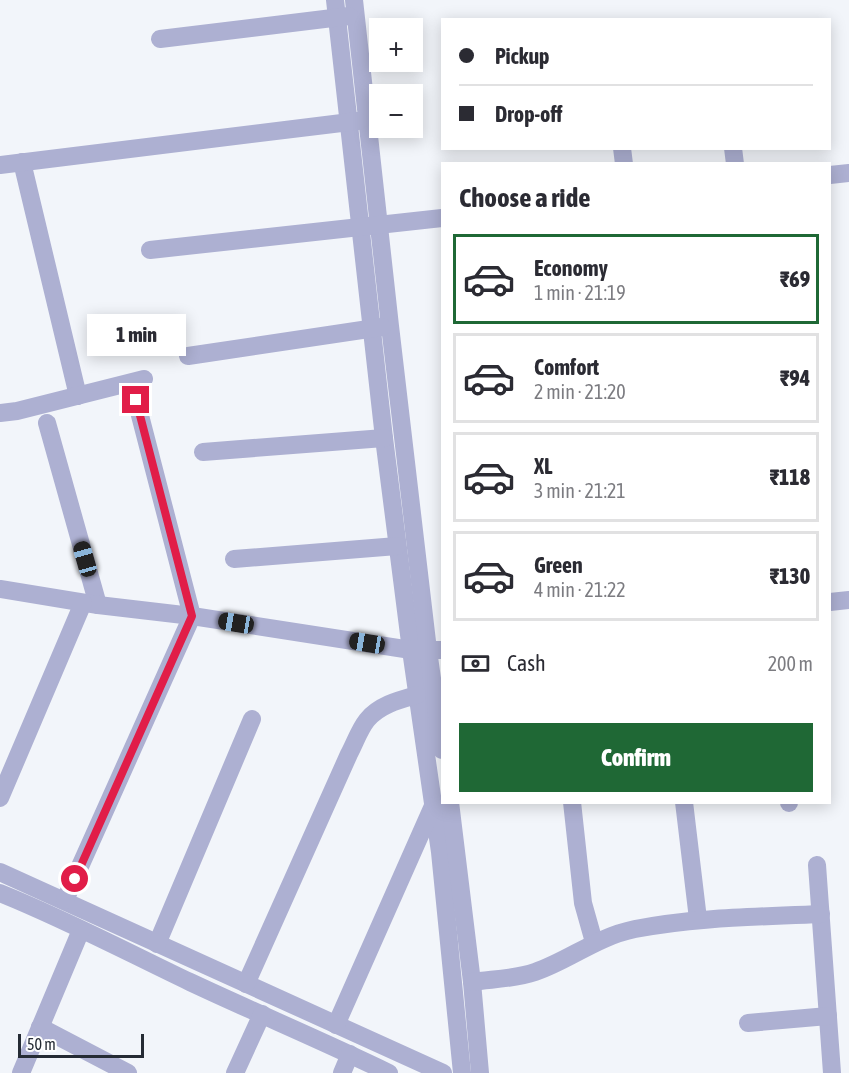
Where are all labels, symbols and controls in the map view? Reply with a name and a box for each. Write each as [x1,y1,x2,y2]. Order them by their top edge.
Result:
map controls [369,18,423,138]
button: + [369,18,423,72]
text: Pickup [495,43,550,69]
button: − [369,84,423,138]
text: Drop-off [495,101,562,127]
text: Choose a ride [459,182,591,213]
icon: car [462,252,516,306]
text: Economy [534,255,608,281]
text: ₹69 [780,266,810,292]
text: 1 min · 21:19 [534,281,626,304]
callout: 1 min [86,313,186,355]
text: 1 min [116,323,157,346]
icon: car [462,351,516,405]
text: Comfort [534,354,599,380]
text: ₹94 [780,365,810,391]
text: 2 min · 21:20 [534,380,626,403]
route end [122,386,149,413]
icon: car [462,450,516,504]
text: XL [534,453,552,479]
text: ₹118 [770,464,810,490]
text: 3 min · 21:21 [534,479,626,502]
car [71,539,99,579]
icon: car [462,549,516,603]
text: Green [534,552,583,578]
text: ₹130 [770,563,810,589]
text: 4 min · 21:22 [534,578,626,601]
car [217,611,255,635]
car [348,631,386,655]
icon: cash [459,647,492,680]
text: Cash [507,650,546,676]
text: 200 m [768,652,813,675]
button: Confirm [459,723,813,792]
route start [61,865,88,892]
scale bar [18,1031,144,1058]
text: 50 m [27,1035,56,1053]

